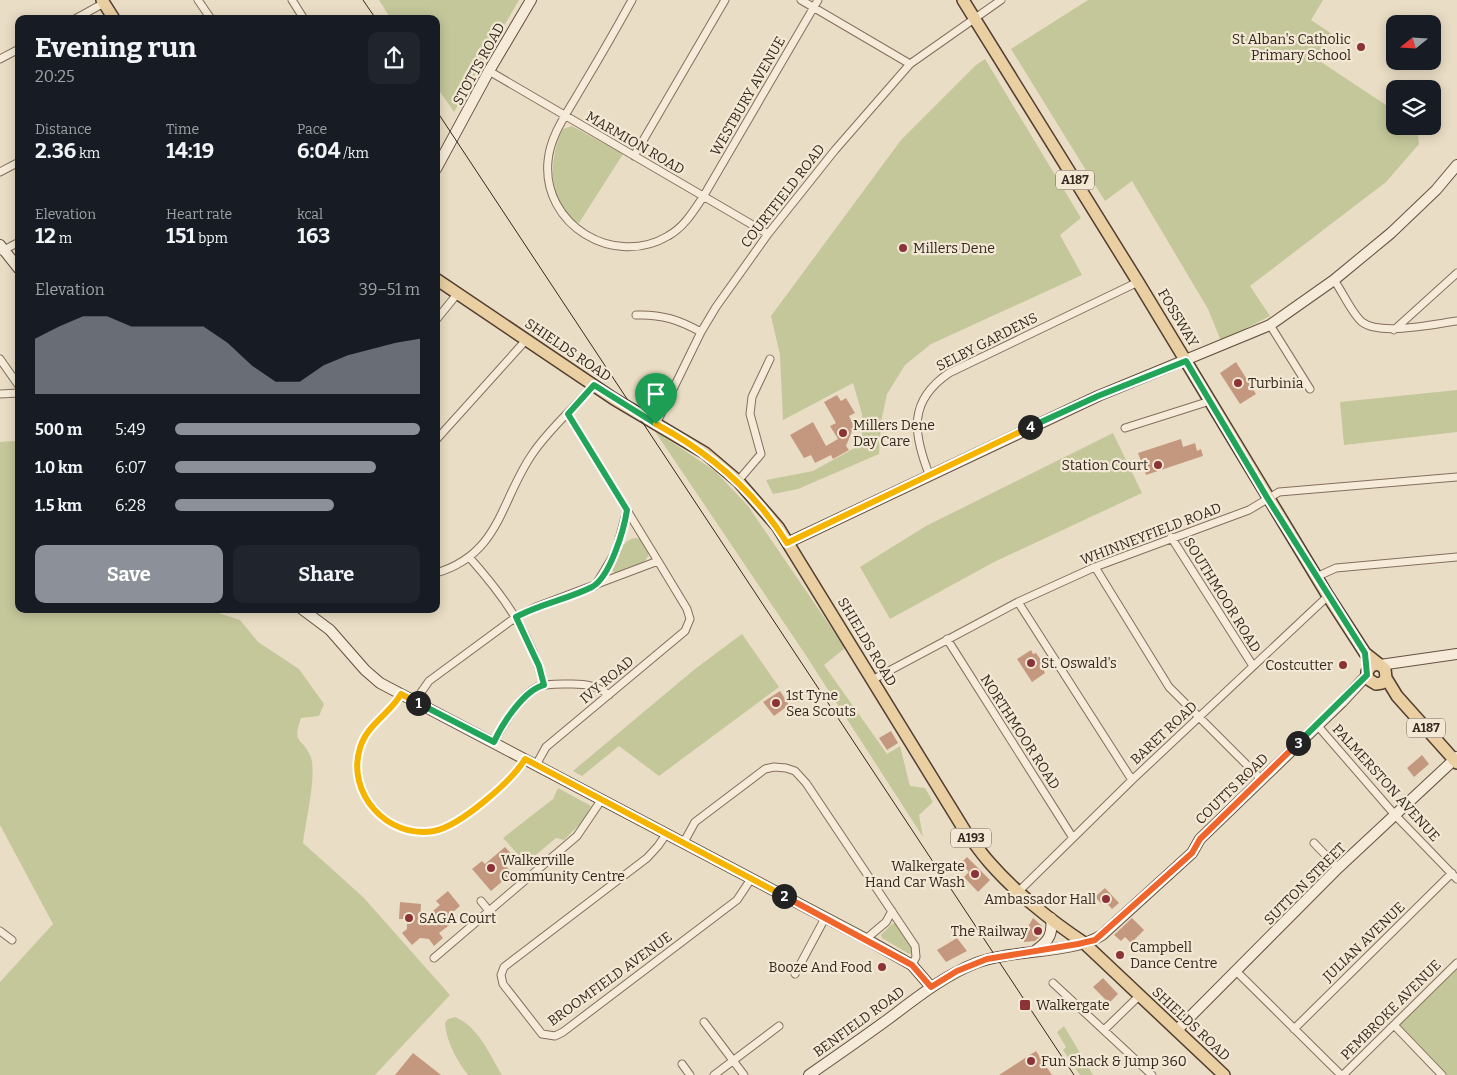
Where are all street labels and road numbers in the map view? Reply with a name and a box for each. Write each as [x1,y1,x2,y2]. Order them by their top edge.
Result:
street label: STOTTS ROAD [449,20,509,108]
street label: WESTBURY AVENUE [707,33,789,159]
street label: MARMION ROAD [583,108,687,178]
street label: COURTFIELD ROAD [737,141,829,251]
road number: A187 [1056,170,1094,190]
street label: FOSSWAY [1154,286,1202,350]
street label: SELBY GARDENS [933,309,1041,375]
street label: SHIELDS ROAD [522,315,614,385]
street label: WHINNEYFIELD ROAD [1078,499,1224,569]
street label: SOUTHMOOR ROAD [1180,534,1264,656]
street label: SHIELDS ROAD [834,595,900,689]
street label: IVY ROAD [577,653,637,707]
street label: NORTHMOOR ROAD [977,671,1063,793]
street label: BARET ROAD [1127,698,1201,768]
road number: A187 [1407,718,1445,738]
street label: PALMERSTON AVENUE [1329,721,1443,845]
street label: COUTTS ROAD [1192,750,1272,828]
road number: A193 [951,828,991,848]
street label: SUTTON STREET [1260,839,1350,929]
street label: JULIAN AVENUE [1319,899,1409,986]
street label: BROOMFIELD AVENUE [545,928,675,1030]
street label: PEMBROKE AVENUE [1337,956,1445,1064]
street label: BENFIELD ROAD [810,983,908,1061]
street label: SHIELDS ROAD [1148,984,1234,1064]

